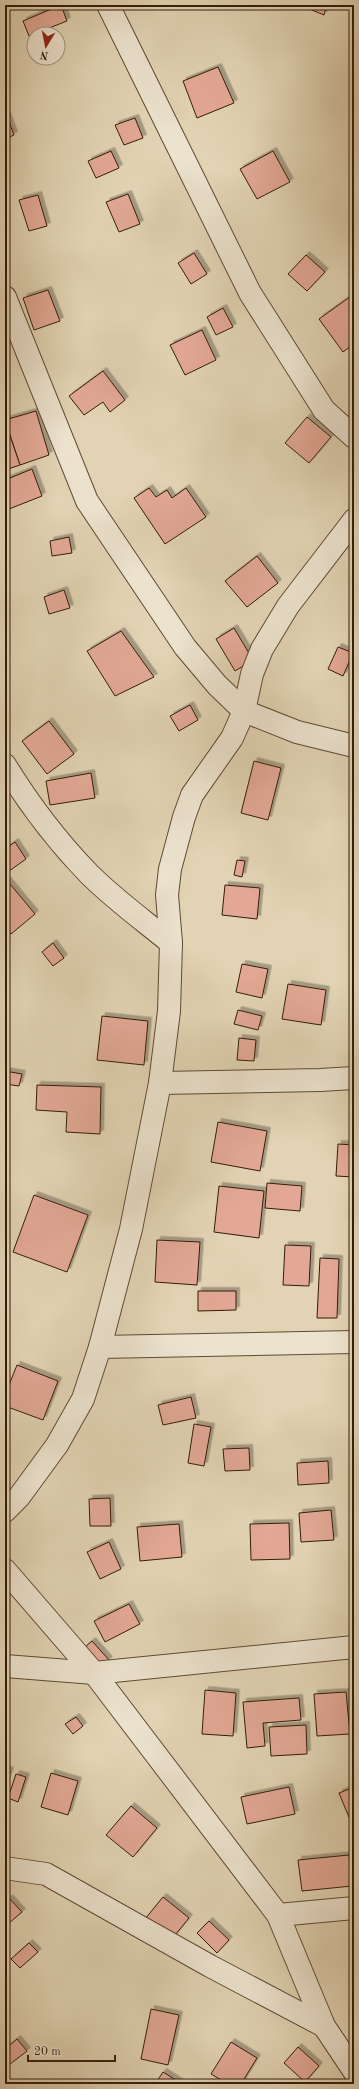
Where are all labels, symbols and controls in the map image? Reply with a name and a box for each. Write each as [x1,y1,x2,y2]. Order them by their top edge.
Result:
north arrow [26,26,66,66]
text: N [39,48,50,61]
scale bar [28,2037,115,2063]
text: 20 m [34,2046,61,2058]

